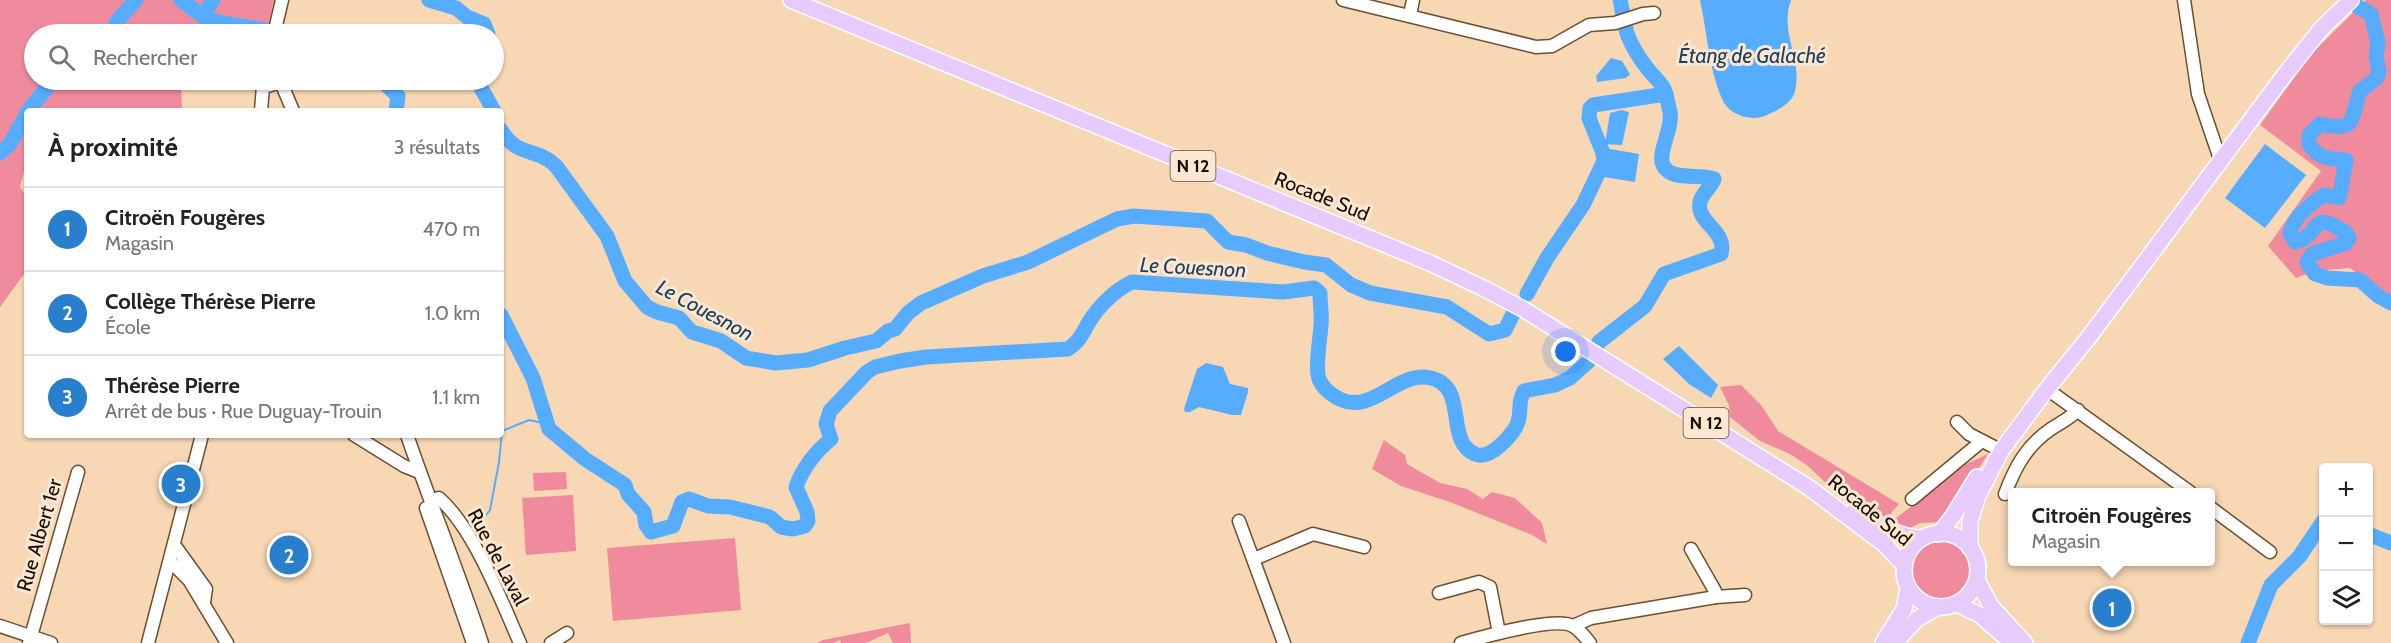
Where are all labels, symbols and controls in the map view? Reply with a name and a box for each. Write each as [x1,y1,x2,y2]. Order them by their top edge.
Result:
search box [24,24,504,90]
icon: search [45,41,78,74]
water label: Étang de Galaché [1678,42,1826,68]
text: Rechercher [93,44,197,71]
text: À proximité [48,131,178,163]
text: 3 résultats [394,135,480,159]
road number: N 12 [1170,151,1216,181]
street label: Rocade Sud [1271,166,1373,226]
text: Citroën Fougères [105,204,265,231]
text: 1 [64,217,71,241]
text: 470 m [423,217,480,241]
text: Magasin [105,231,174,255]
water label: Le Couesnon [1139,252,1247,282]
water label: Le Couesnon [652,274,758,346]
text: Collège Thérèse Pierre [105,288,315,315]
text: 2 [62,301,73,325]
text: 1.0 km [425,301,480,325]
text: École [105,315,151,339]
your location [1551,337,1580,366]
text: Thérèse Pierre [105,372,240,399]
text: 3 [62,385,73,409]
text: 1.1 km [432,385,480,409]
text: Arrêt de bus · Rue Duguay-Trouin [105,399,382,423]
road number: N 12 [1684,408,1728,438]
pin: 3 [162,462,201,506]
map controls [2319,463,2373,625]
button: + [2319,463,2373,517]
street label: Rocade Sud [1823,469,1917,551]
street label: Rue Albert 1er [11,475,67,594]
popup [2008,488,2215,566]
text: Citroën Fougères [2031,502,2192,529]
street label: Rue de Laval [462,504,534,610]
button: − [2319,517,2373,571]
text: Magasin [2031,529,2100,553]
pin: 2 [270,532,308,578]
button: layers [2319,571,2373,625]
pin: 1 [2092,586,2132,630]

